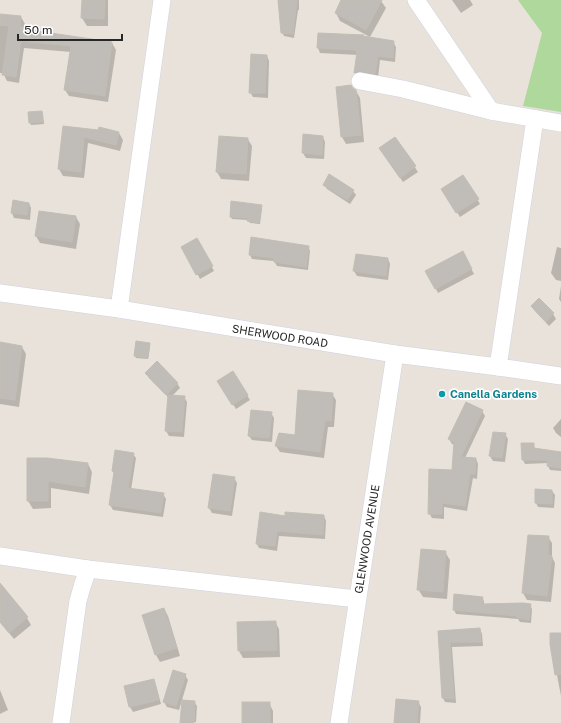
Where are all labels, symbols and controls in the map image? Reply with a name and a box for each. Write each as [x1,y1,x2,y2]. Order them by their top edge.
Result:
scale bar [18,16,122,42]
text: 50 m [24,23,52,37]
street label: SHERWOOD ROAD [231,322,329,350]
place label: Canella Gardens [450,388,537,400]
marker: Canella Gardens [437,389,447,399]
street label: GLENWOOD AVENUE [352,484,382,594]

